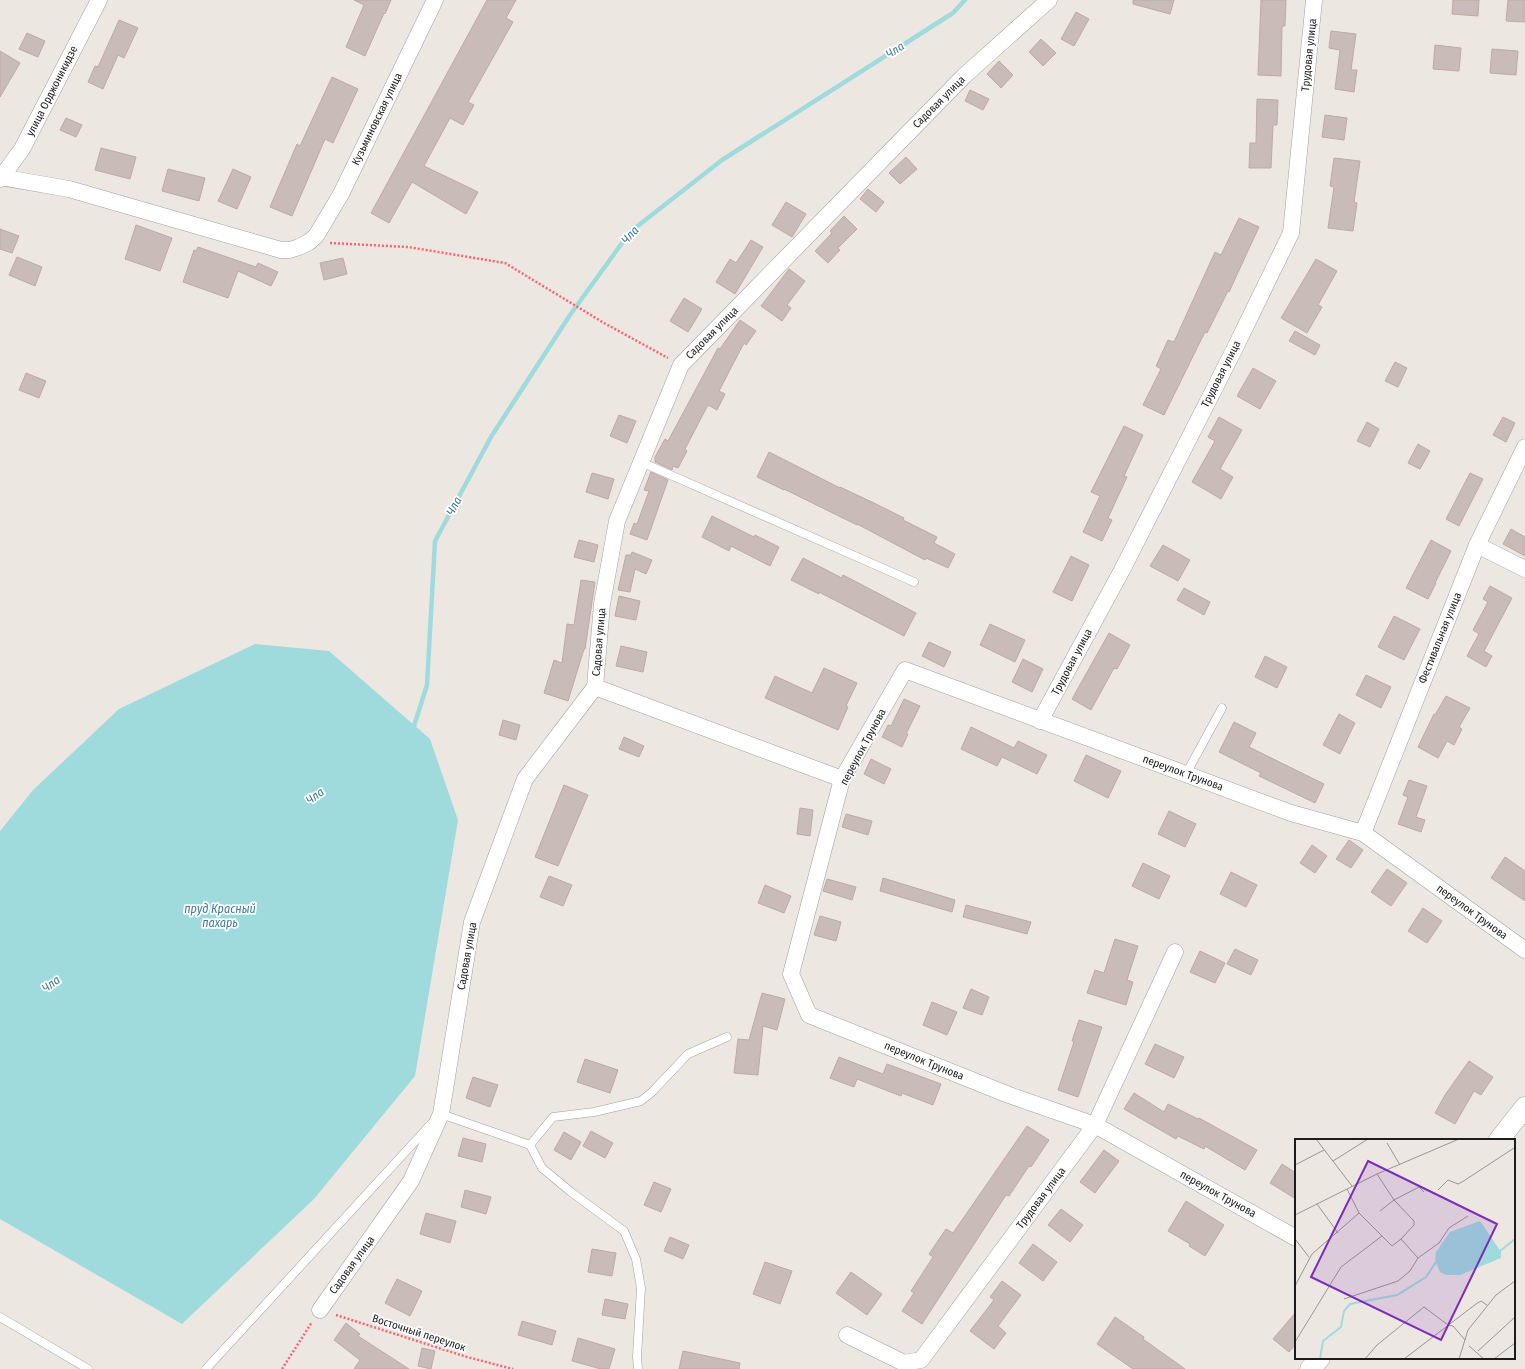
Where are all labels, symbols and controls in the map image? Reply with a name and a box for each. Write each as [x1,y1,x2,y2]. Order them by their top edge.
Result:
street label: Трудовая улица [1299,18,1319,92]
water label: Чла [883,39,907,61]
street label: улица Орджоникидзе [24,44,80,138]
street label: Кузьминовская улица [349,71,405,167]
street label: Садовая улица [910,73,968,131]
water label: Чла [618,223,642,247]
street label: Садовая улица [683,304,741,362]
street label: Трудовая улица [1199,338,1243,410]
water label: Чла [443,494,465,518]
street label: Фестивальная улица [1416,591,1464,685]
street label: Садовая улица [590,607,608,677]
street label: Трудовая улица [1049,627,1095,697]
street label: переулок Трунова [837,707,889,787]
street label: переулок Трунова [1141,752,1225,794]
water label: Чла [303,785,327,807]
street label: переулок Трунова [1434,882,1510,942]
water label: пруд Красный пахарь [184,902,256,930]
street label: Садовая улица [455,921,479,991]
water label: Чла [39,973,63,995]
street label: переулок Трунова [882,1039,966,1083]
inset map [1295,1139,1515,1359]
street label: Трудовая улица [1014,1165,1068,1231]
street label: переулок Трунова [1178,1168,1258,1220]
street label: Садовая улица [327,1233,377,1297]
street label: Восточный переулок [371,1312,468,1355]

